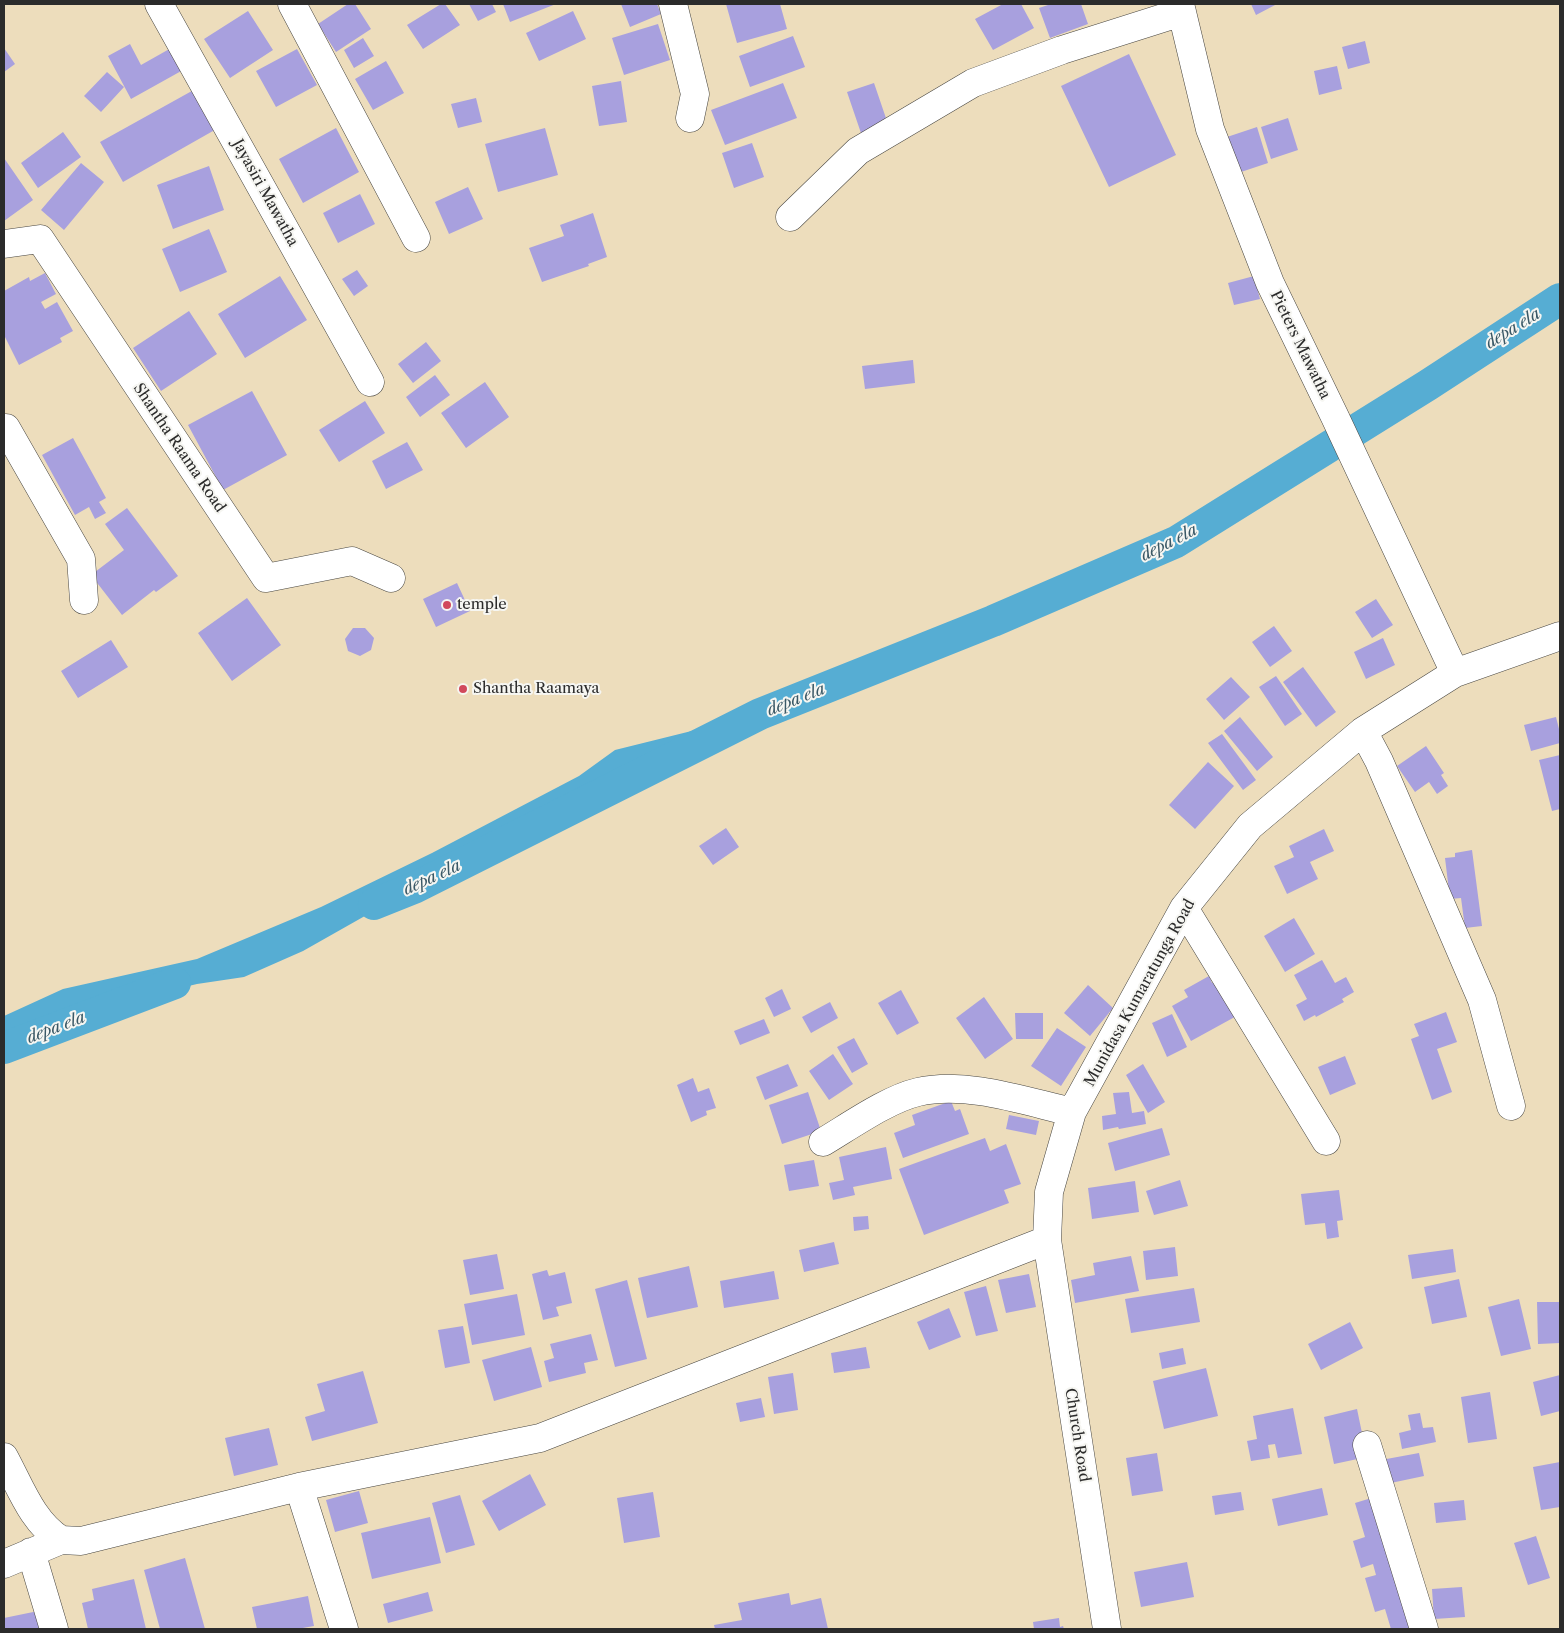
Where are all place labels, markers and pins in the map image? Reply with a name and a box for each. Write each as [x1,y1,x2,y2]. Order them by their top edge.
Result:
place label: temple [457,596,507,614]
marker: temple [441,599,453,611]
place label: Shantha Raamaya [473,680,599,698]
marker: Shantha Raamaya [457,683,469,695]

